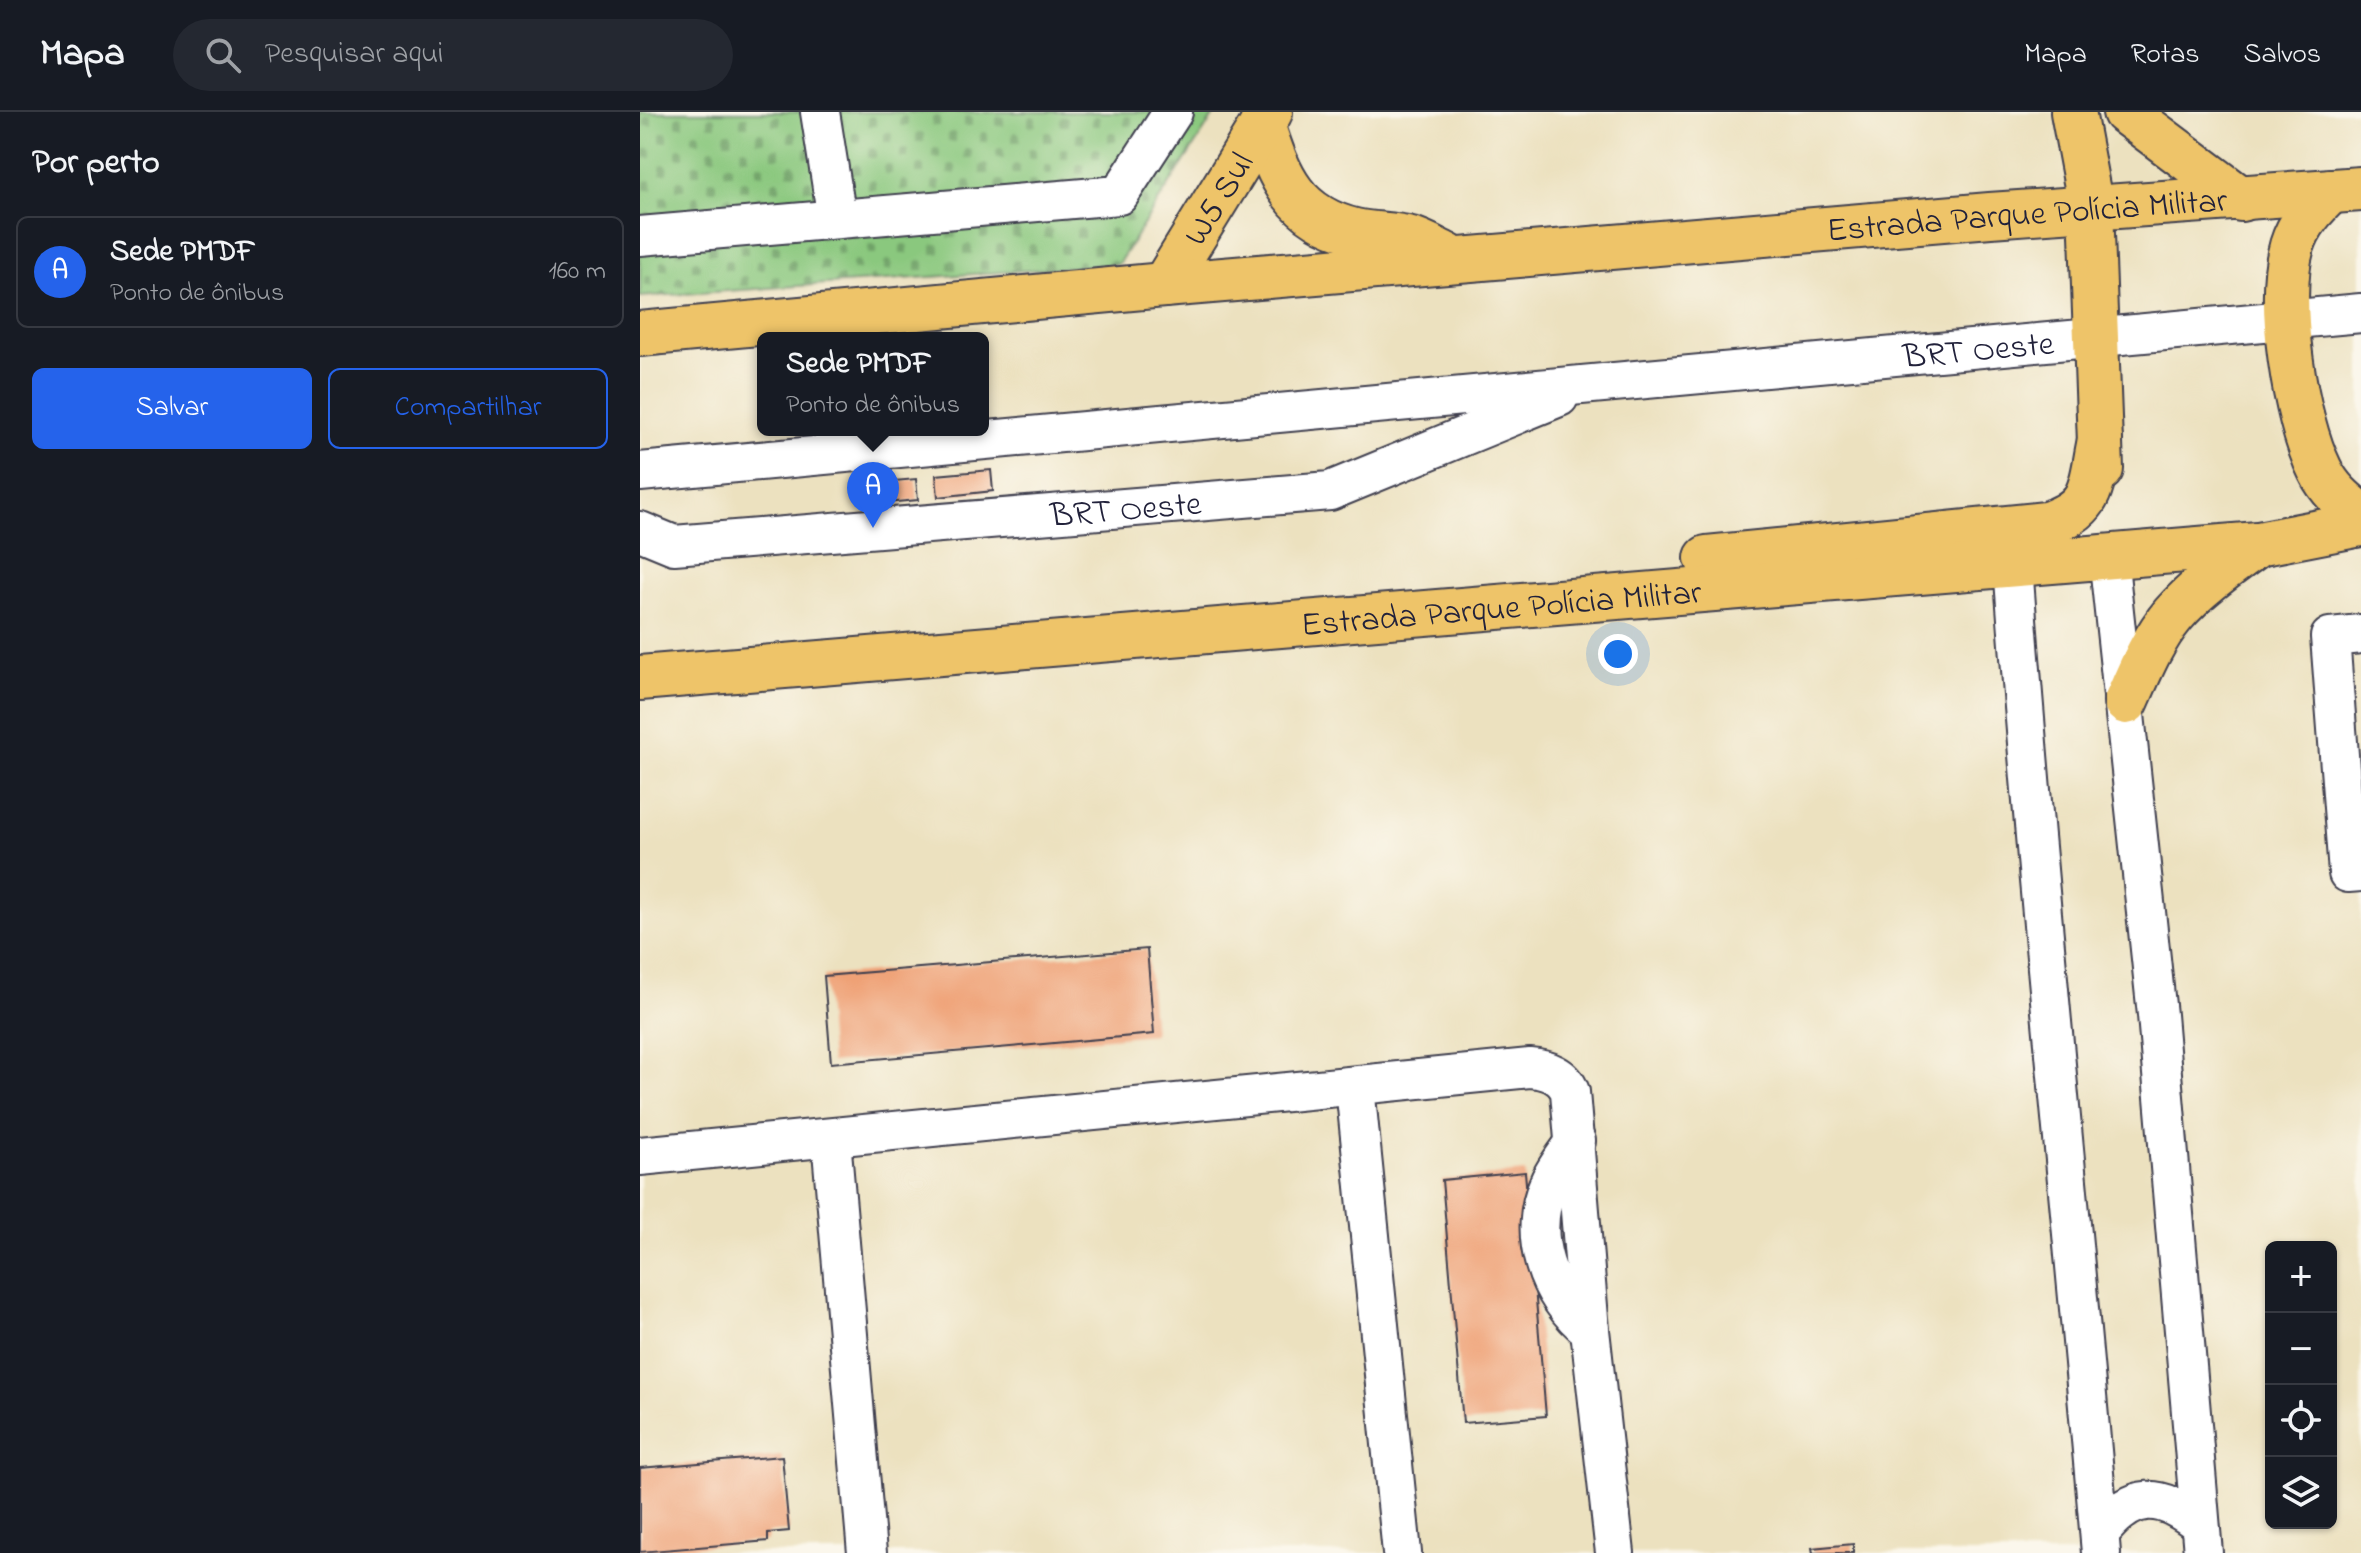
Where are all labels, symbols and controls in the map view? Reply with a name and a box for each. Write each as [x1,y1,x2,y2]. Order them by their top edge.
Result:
search box [173,19,733,91]
text: Mapa [40,27,125,83]
icon: search [201,33,245,77]
text: Pesquisar aqui [265,33,443,77]
text: Mapa [2024,35,2087,76]
text: Rotas [2131,35,2200,76]
text: Salvos [2244,35,2321,76]
text: Por perto [32,139,160,189]
street label: W5 Sul [1173,144,1268,256]
street label: Estrada Parque Polícia Militar [1825,177,2229,258]
text: Sede PMDF [110,231,255,275]
text: A [52,253,68,291]
text: 160 m [548,253,606,291]
text: Ponto de ônibus [110,275,284,313]
street label: BRT Oeste [1900,320,2057,384]
popup [757,332,989,436]
text: Sede PMDF [786,343,931,387]
button: Salvar [32,368,312,449]
button: Compartilhar [328,368,608,449]
text: Ponto de ônibus [786,387,960,425]
pin: A [847,462,899,528]
street label: BRT Oeste [1048,481,1204,543]
street label: Estrada Parque Polícia Militar [1299,569,1704,652]
your location [1598,634,1638,674]
map controls [2265,1241,2337,1529]
button: + [2265,1241,2337,1313]
button: − [2265,1313,2337,1385]
button: locate [2265,1385,2337,1457]
button: layers [2265,1457,2337,1529]

